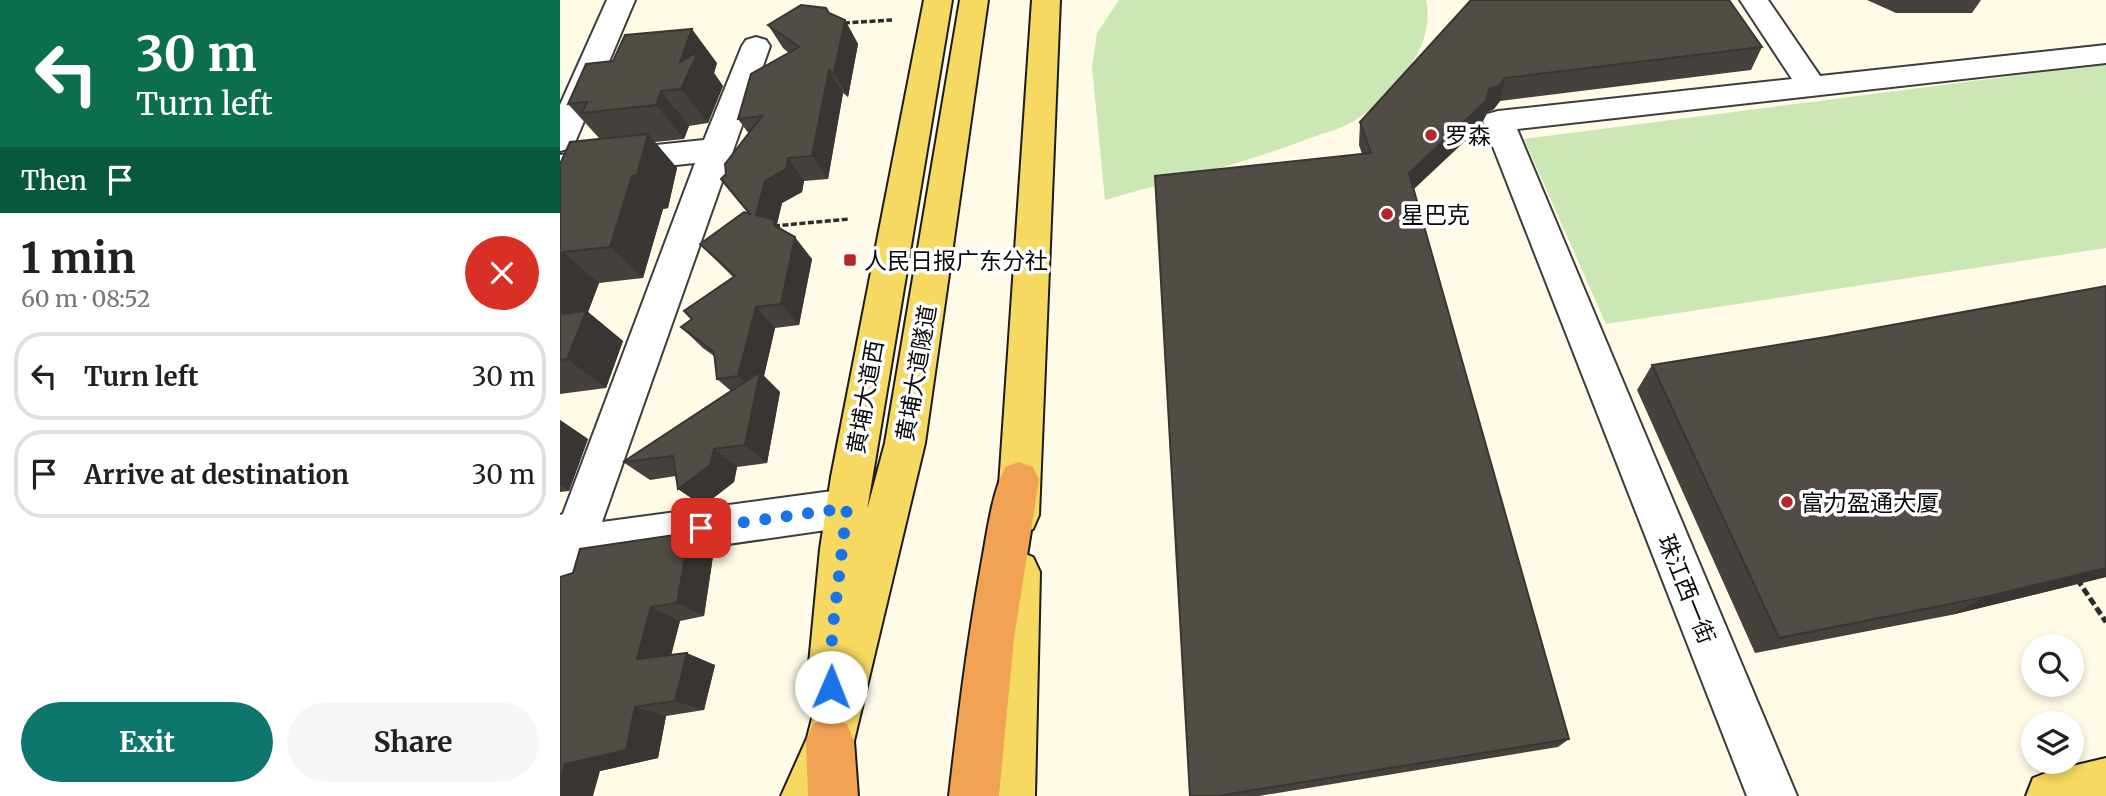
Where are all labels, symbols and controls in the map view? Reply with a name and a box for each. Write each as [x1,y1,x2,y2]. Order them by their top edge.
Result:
text: 30 m [136,23,257,84]
icon: left [21,28,112,119]
text: Turn left [136,84,273,124]
place label: 罗森 [1445,121,1491,150]
marker: 罗森 [1423,127,1439,143]
icon: arrive [101,161,139,199]
text: Then [21,164,87,197]
place label: 星巴克 [1401,200,1470,229]
marker: 星巴克 [1379,206,1395,222]
text: 1 min [21,232,135,284]
button: close [465,236,539,310]
place label: 人民日报广东分社 [864,246,1048,275]
marker: 人民日报广东分社 [842,252,858,268]
text: 60 m · 08:52 [21,284,150,313]
street label: 黄埔大道隧道 [890,303,942,443]
street label: 黄埔大道西 [841,338,889,456]
icon: left [25,357,63,395]
text: Turn left [84,360,198,393]
text: 30 m [472,360,535,393]
icon: arrive [25,455,63,493]
text: Arrive at destination [84,458,349,491]
text: 30 m [472,458,535,491]
place label: 富力盈通大厦 [1801,488,1939,517]
marker: 富力盈通大厦 [1779,494,1795,510]
pin [671,498,731,558]
icon: arrive [682,509,720,547]
street label: 珠江西一街 [1652,530,1722,648]
map controls [2021,634,2084,774]
button: search [2021,634,2084,697]
position arrow [794,650,868,724]
button: Exit [21,702,273,782]
button: Share [287,702,539,782]
button: layers [2021,711,2084,774]

